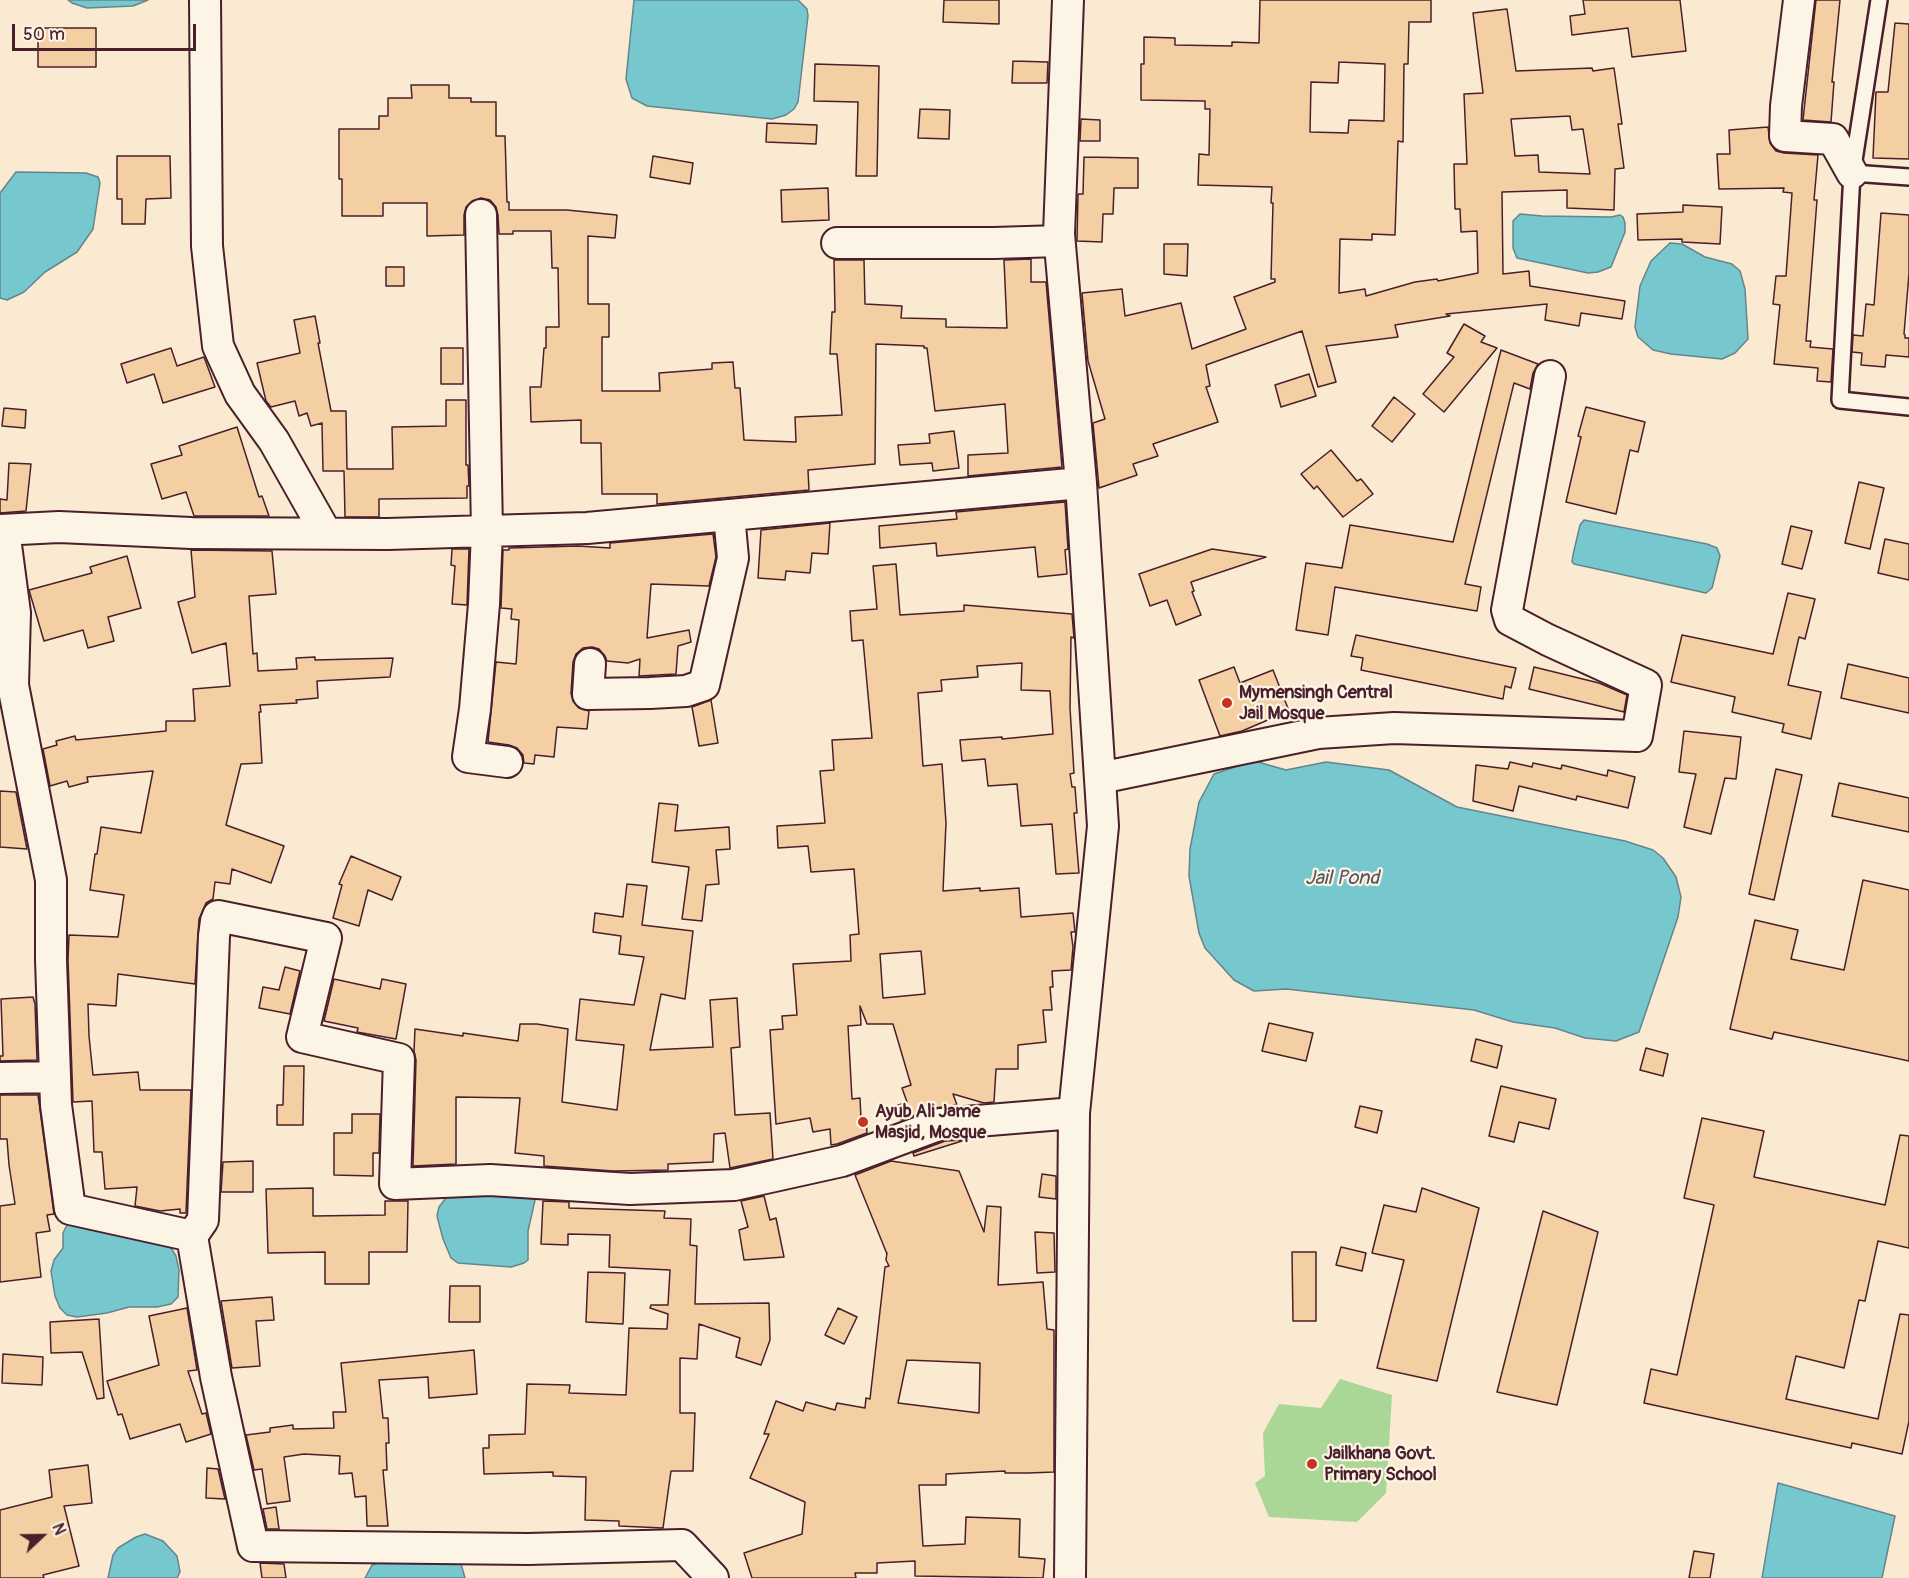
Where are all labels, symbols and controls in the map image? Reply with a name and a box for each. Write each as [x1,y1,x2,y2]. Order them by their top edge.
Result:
scale bar [15,12,200,50]
text: 50 m [23,23,65,46]
place label: Mymensingh Central Jail Mosque [1239,682,1393,724]
marker: Mymensingh Central Jail Mosque [1220,696,1234,710]
water label: Jail Pond [1305,867,1379,891]
place label: Ayub Ali Jame Masjid, Mosque [875,1101,986,1144]
marker: Ayub Ali Jame Masjid, Mosque [856,1115,870,1129]
place label: Jailkhana Govt. Primary School [1324,1443,1437,1486]
marker: Jailkhana Govt. Primary School [1305,1457,1319,1471]
north arrow [12,1506,72,1566]
text: N [47,1520,70,1538]

